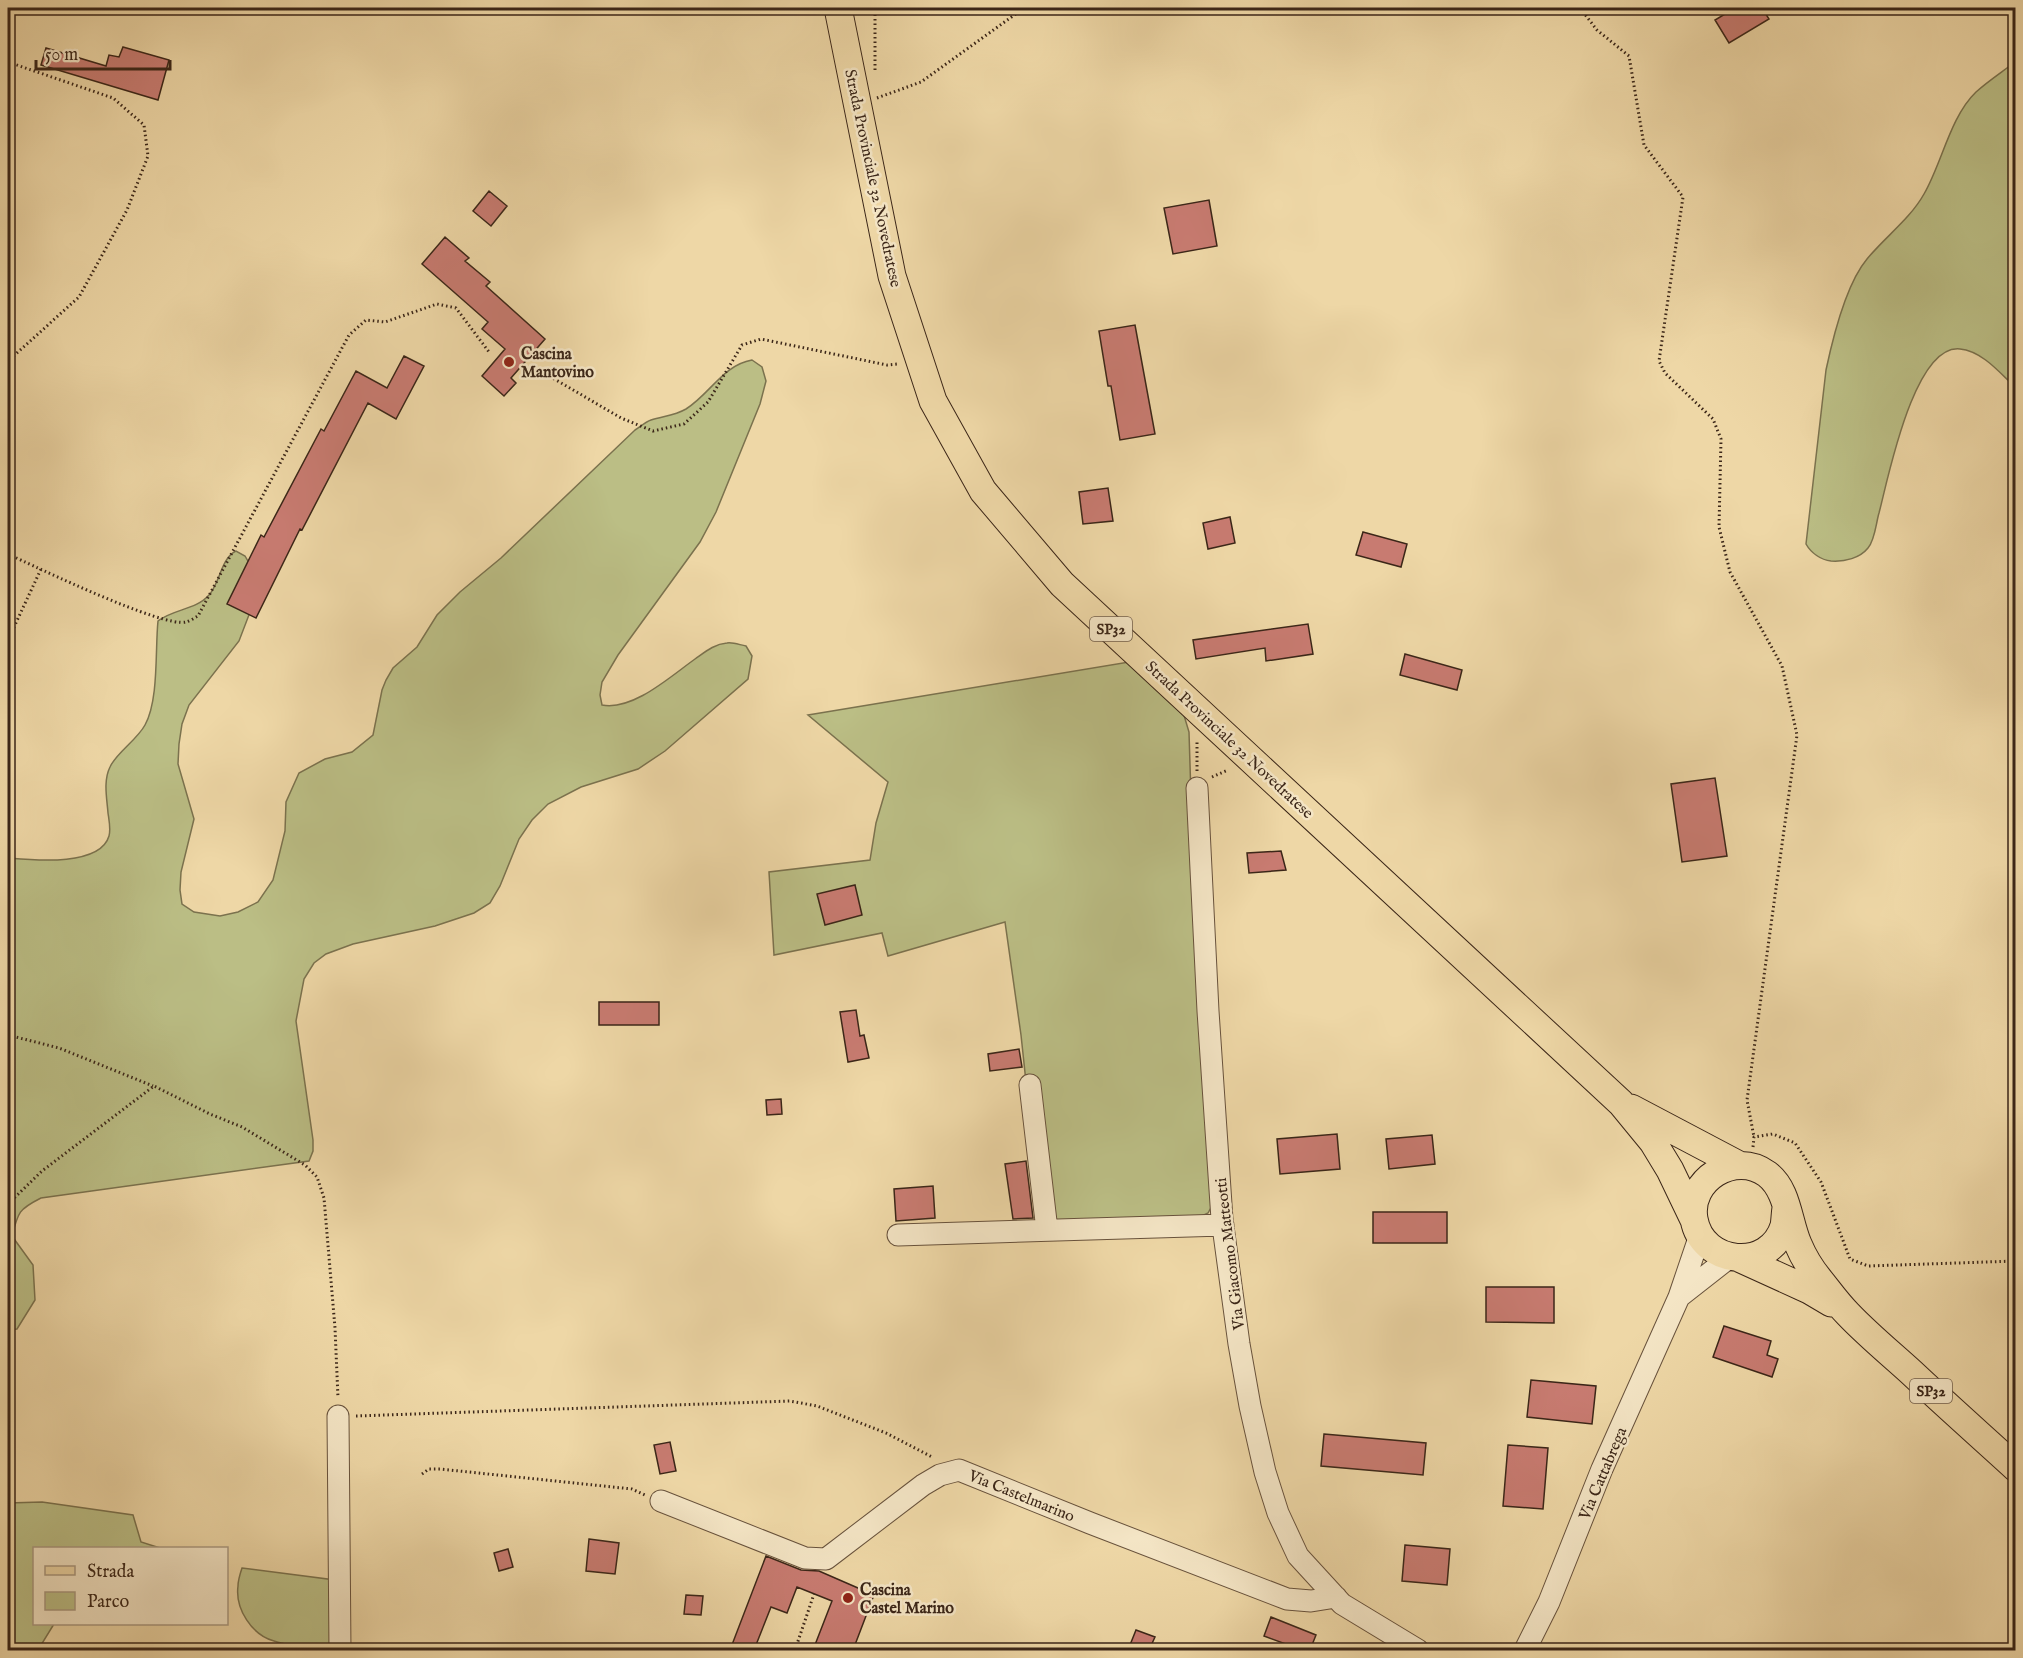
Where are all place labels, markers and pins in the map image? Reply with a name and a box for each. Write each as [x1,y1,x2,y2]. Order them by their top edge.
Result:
place label: Cascina Mantovino [521,345,594,383]
marker: Cascina Mantovino [502,355,516,369]
place label: Cascina Castel Marino [860,1581,954,1619]
marker: Cascina Castel Marino [841,1591,855,1605]

